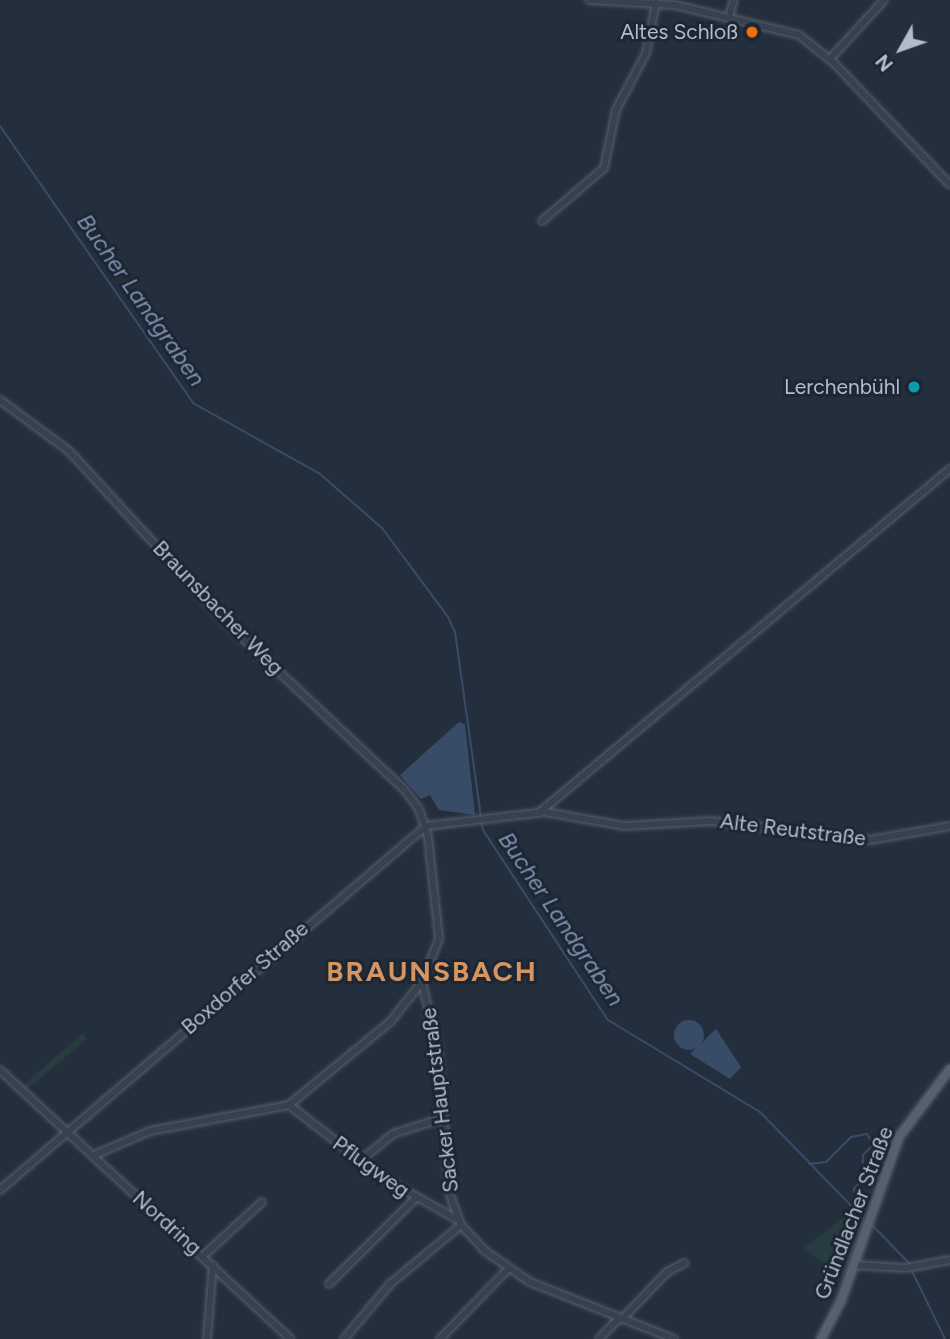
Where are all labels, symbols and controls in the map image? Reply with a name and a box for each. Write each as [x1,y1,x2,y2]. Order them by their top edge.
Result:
north arrow [866,14,936,84]
place label: Altes Schloß [620,19,738,45]
marker: Altes Schloß [744,24,760,40]
text: N [871,50,898,76]
water label: Bucher Landgraben [71,209,211,391]
place label: Lerchenbühl [784,374,900,400]
marker: Lerchenbühl [906,379,922,395]
street label: Braunsbacher Weg [148,536,288,680]
street label: Alte Reutstraße [719,809,867,851]
water label: Bucher Landgraben [493,827,629,1011]
street label: Boxdorfer Straße [176,916,314,1040]
district label: BRAUNSBACH [328,954,536,988]
street label: Sacker Hauptstraße [416,1006,464,1194]
street label: Gründlacher Straße [809,1123,899,1303]
street label: Pflugweg [328,1131,414,1203]
street label: Nordring [127,1186,207,1260]

